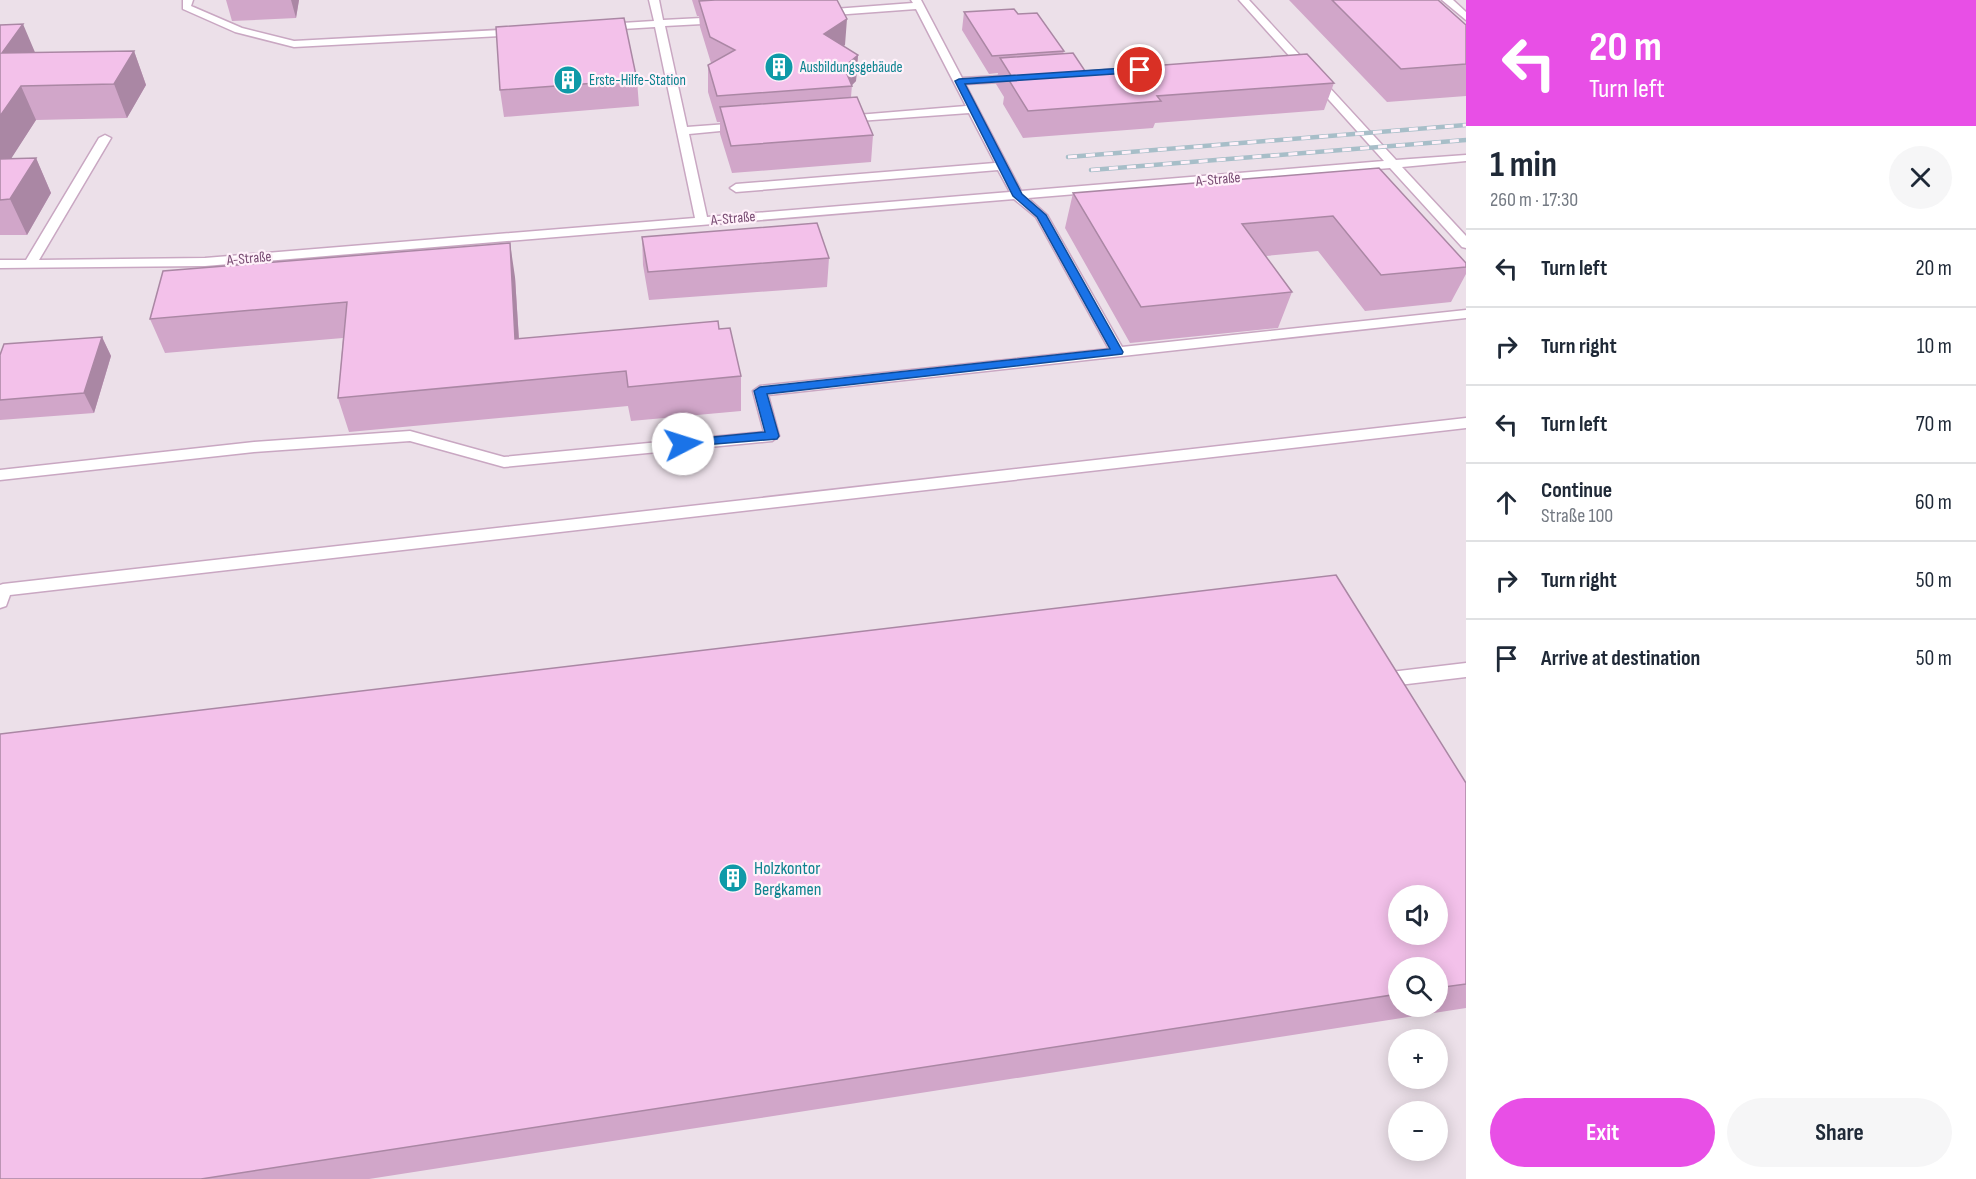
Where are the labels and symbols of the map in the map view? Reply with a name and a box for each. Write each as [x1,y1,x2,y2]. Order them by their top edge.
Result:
pin [1114,44,1165,95]
building icon: Ausbildungsgebäude [763,51,795,83]
place label: Ausbildungsgebäude [799,58,903,77]
building icon: Erste-Hilfe-Station [552,64,584,96]
place label: Erste-Hilfe-Station [589,71,686,90]
street label: A-Straße [1194,168,1241,191]
street label: A-Straße [709,207,756,230]
street label: A-Straße [225,247,272,270]
position arrow [651,412,715,476]
place label: Holzkontor Bergkamen [754,858,821,900]
building icon: Holzkontor Bergkamen [717,862,749,894]

